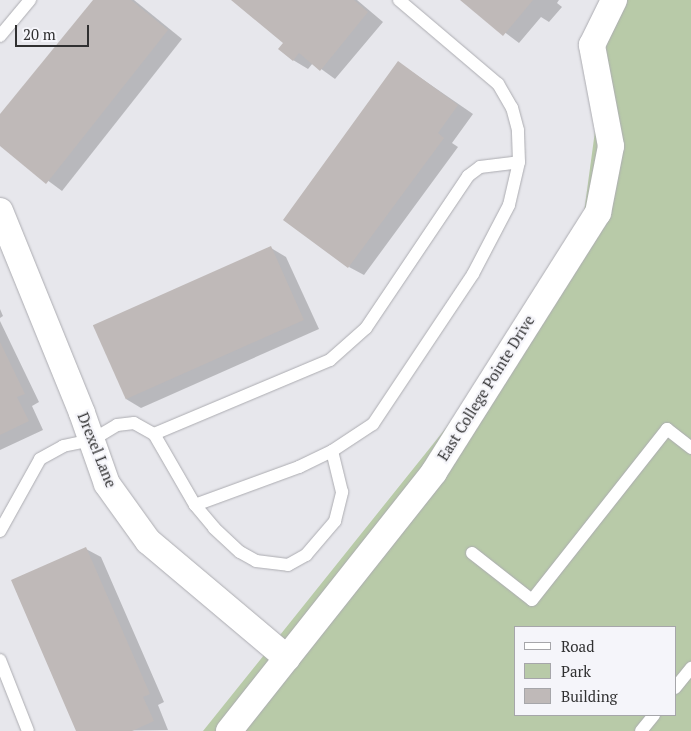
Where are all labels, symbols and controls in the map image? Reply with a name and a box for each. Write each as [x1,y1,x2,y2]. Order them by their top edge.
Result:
scale bar [18,15,91,47]
text: 20 m [23,24,56,44]
street label: East College Pointe Drive [434,312,538,464]
street label: Drexel Lane [74,410,120,490]
legend [514,626,676,716]
text: Road [561,636,594,656]
text: Park [561,661,591,681]
text: Building [561,686,618,706]

